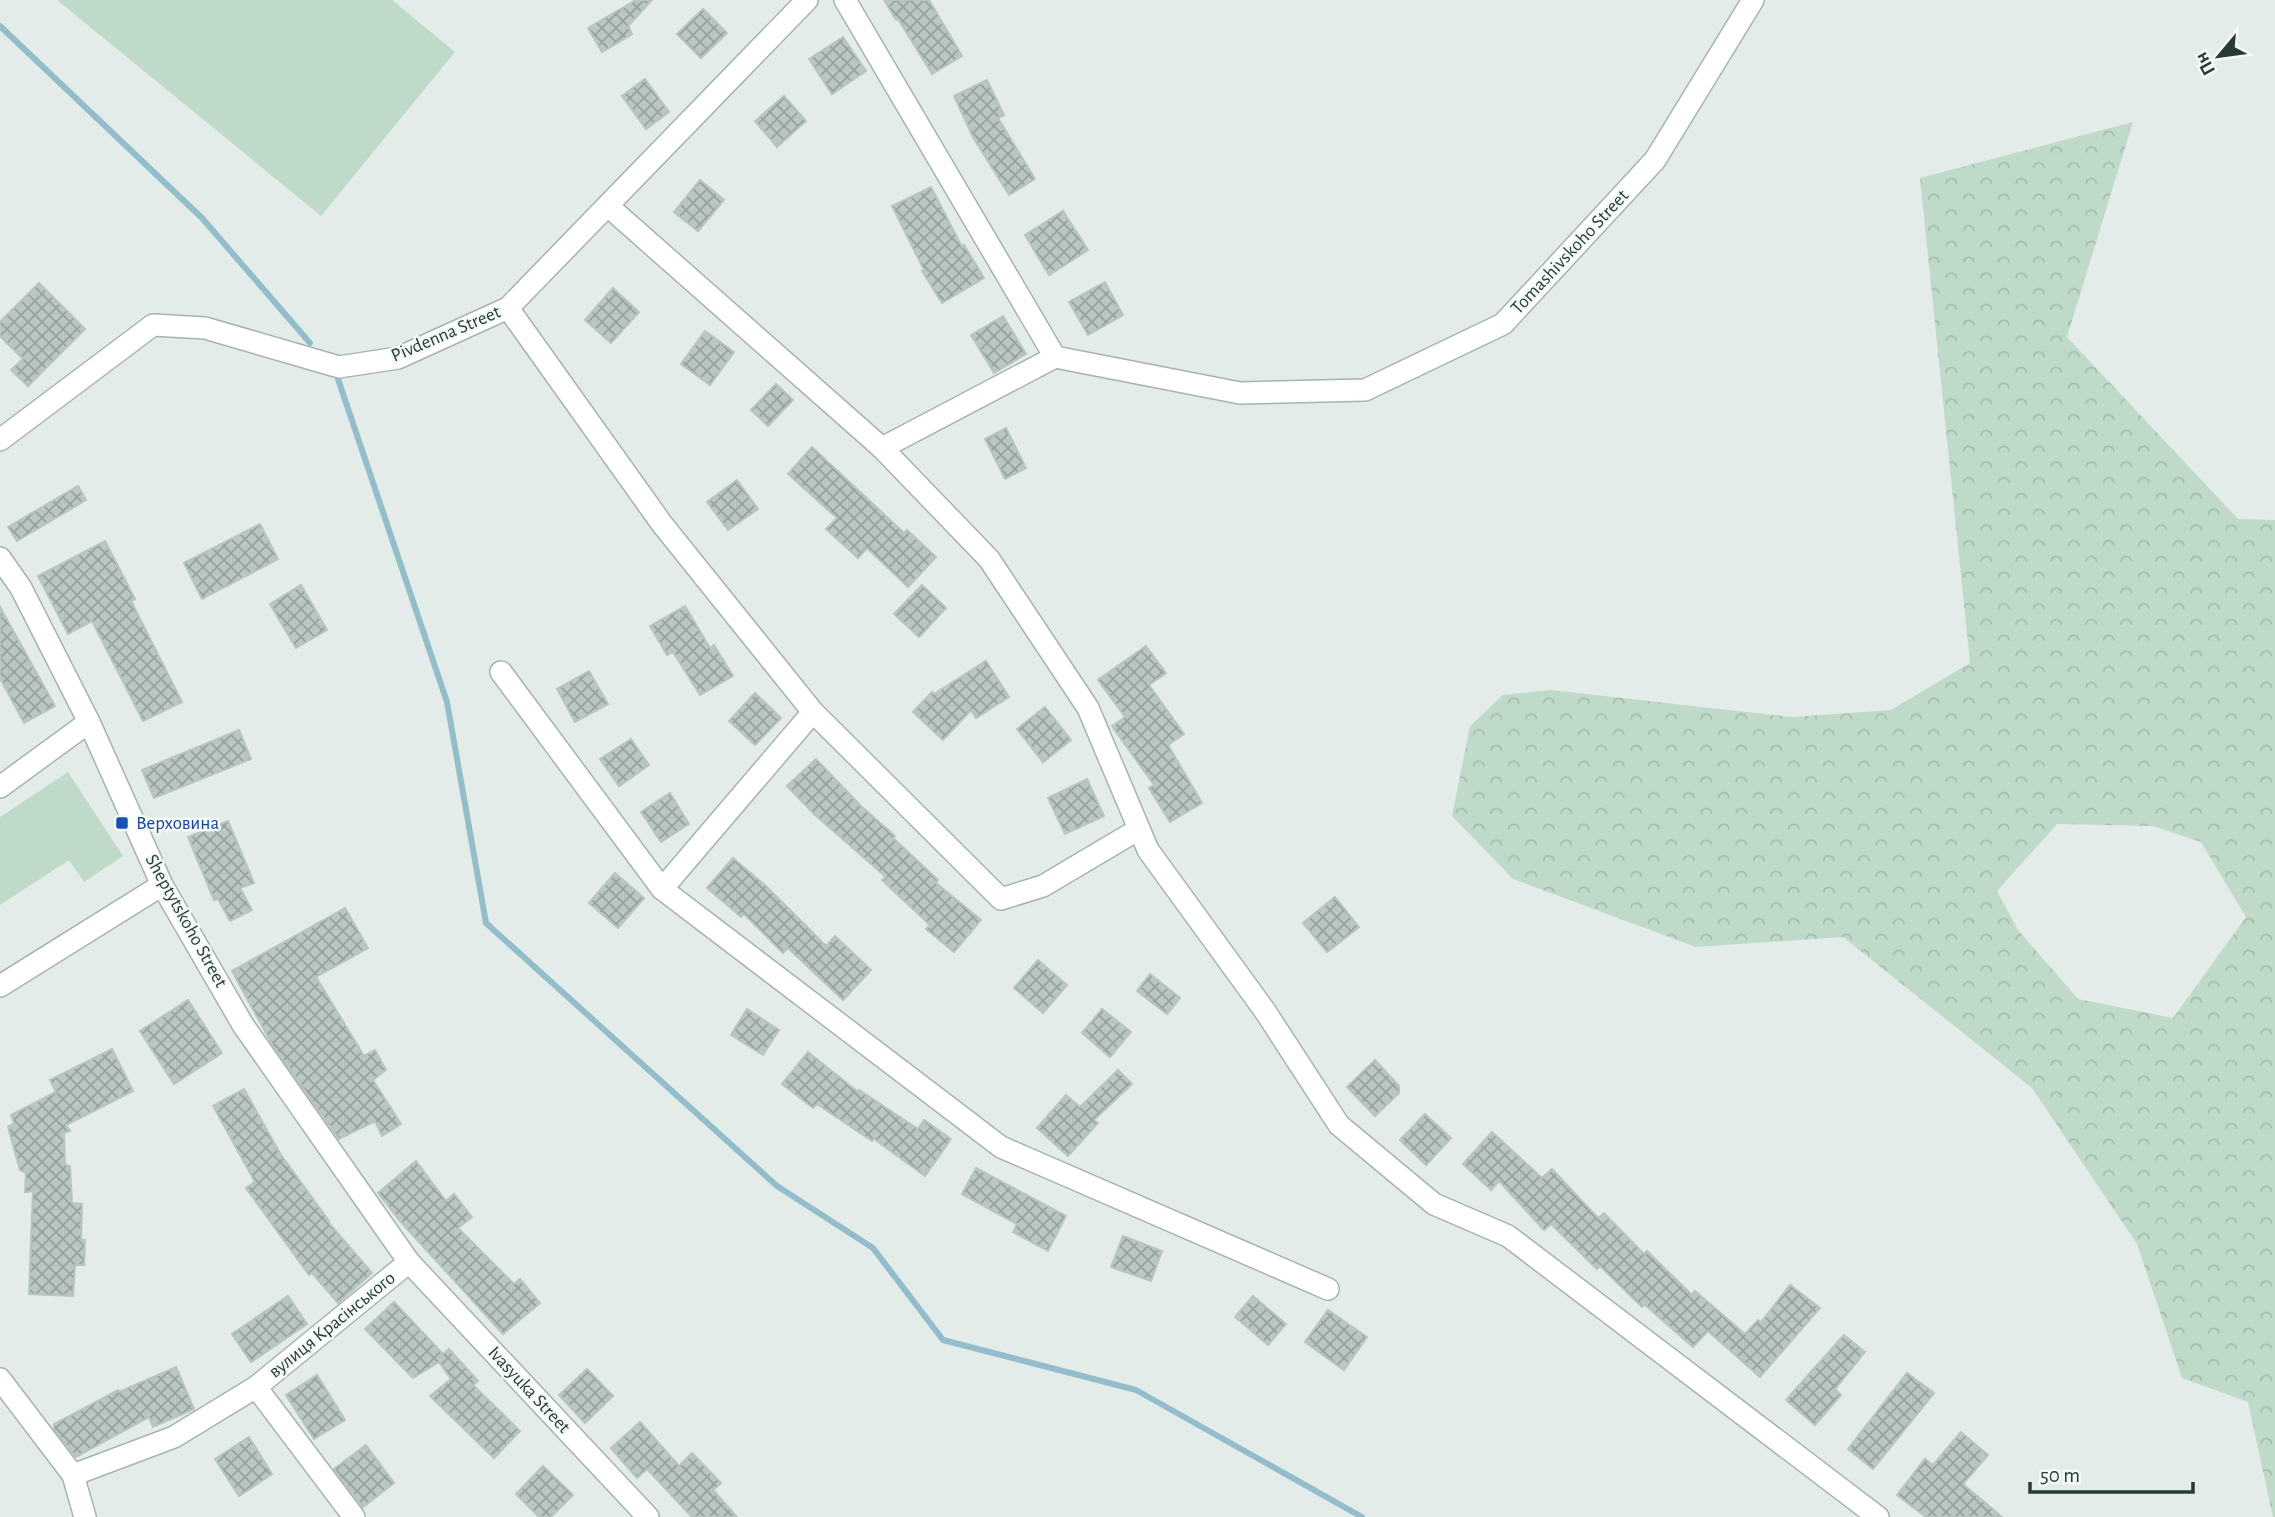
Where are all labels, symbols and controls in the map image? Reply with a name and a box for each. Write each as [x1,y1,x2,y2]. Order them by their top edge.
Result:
north arrow [2184,21,2254,91]
text: Пн [2192,49,2219,78]
street label: Tomashivskoho Street [1508,186,1632,318]
street label: Pivdenna Street [388,302,504,366]
place label: Верховина [136,814,219,833]
marker: Верховина [114,815,130,831]
street label: Sheptytskoho Street [142,851,230,991]
street label: вулиця Красінського [265,1268,399,1382]
street label: Ivasyuka Street [484,1343,574,1437]
scale bar [2030,1450,2193,1494]
text: 50 m [2040,1465,2080,1486]

